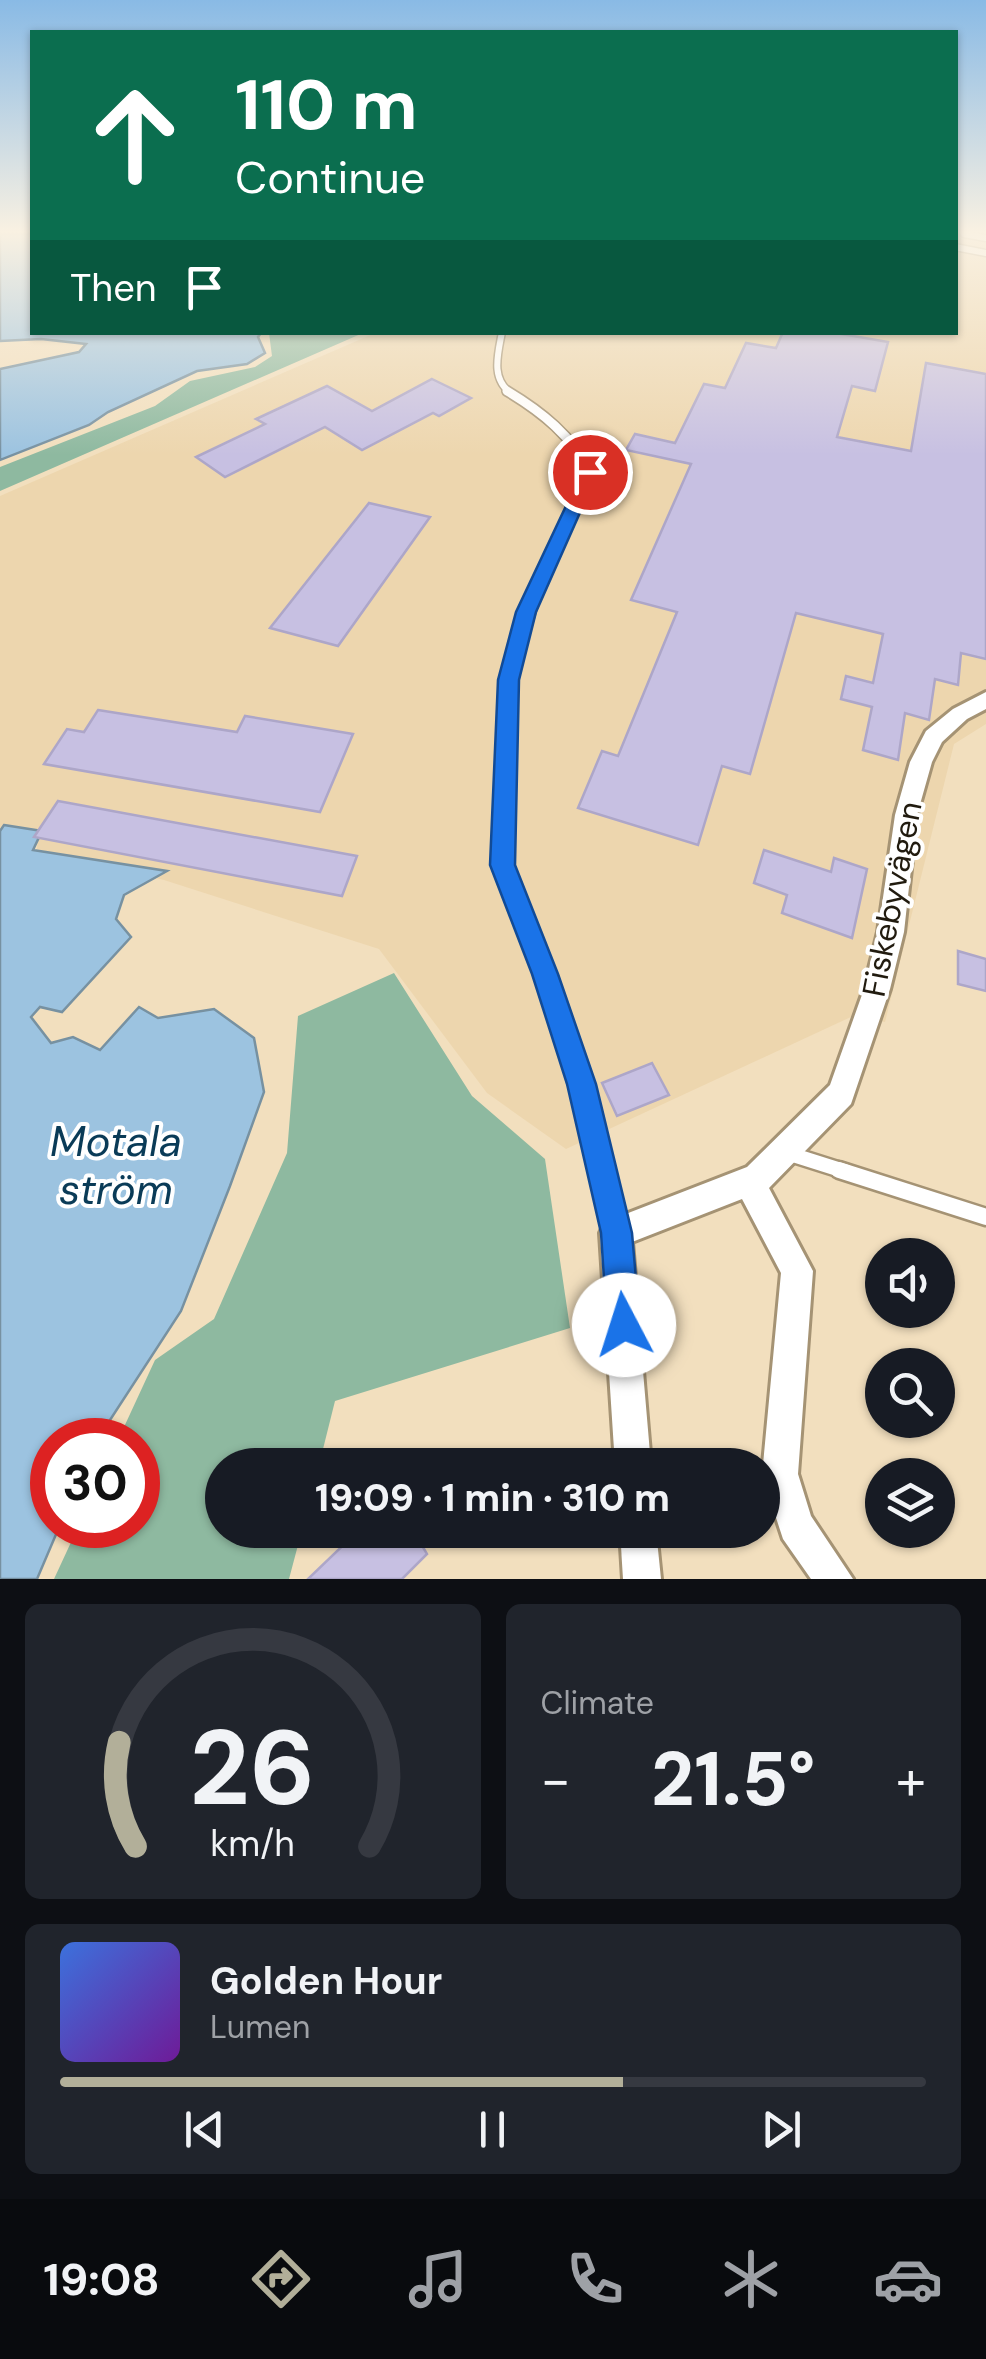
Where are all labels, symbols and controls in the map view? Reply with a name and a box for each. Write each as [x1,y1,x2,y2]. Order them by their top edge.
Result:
text: 110 m [235,60,418,151]
icon: ahead [70,70,200,200]
text: Continue [235,148,425,207]
icon: arrive [177,260,232,315]
text: Then [70,263,157,313]
pin [548,430,633,515]
icon: arrive [563,445,618,500]
street label: Fiskebyvägen [853,798,931,1000]
water label: Motala ström [50,1114,182,1217]
map controls [865,1238,955,1548]
button: sound [865,1238,955,1328]
position arrow [572,1273,676,1377]
button: search [865,1348,955,1438]
speed limit sign: 30 [30,1418,160,1548]
button: layers [865,1458,955,1548]
text: 19:09 · 1 min · 310 m [315,1473,670,1523]
text: Climate [541,1682,654,1724]
text: 26 [190,1701,316,1836]
text: 21.5° [651,1731,815,1828]
text: − [541,1744,571,1816]
text: + [896,1744,926,1816]
text: km/h [211,1821,295,1867]
text: Golden Hour [210,1956,442,2006]
text: Lumen [210,2006,310,2048]
icon: previous [177,2102,232,2157]
icon: pause [465,2102,520,2157]
icon: next [754,2102,809,2157]
icon: directions [246,2244,316,2314]
icon: music [403,2244,473,2314]
icon: phone [560,2244,630,2314]
icon: climate [716,2244,786,2314]
icon: car [873,2244,943,2314]
text: 19:08 [43,2250,160,2309]

